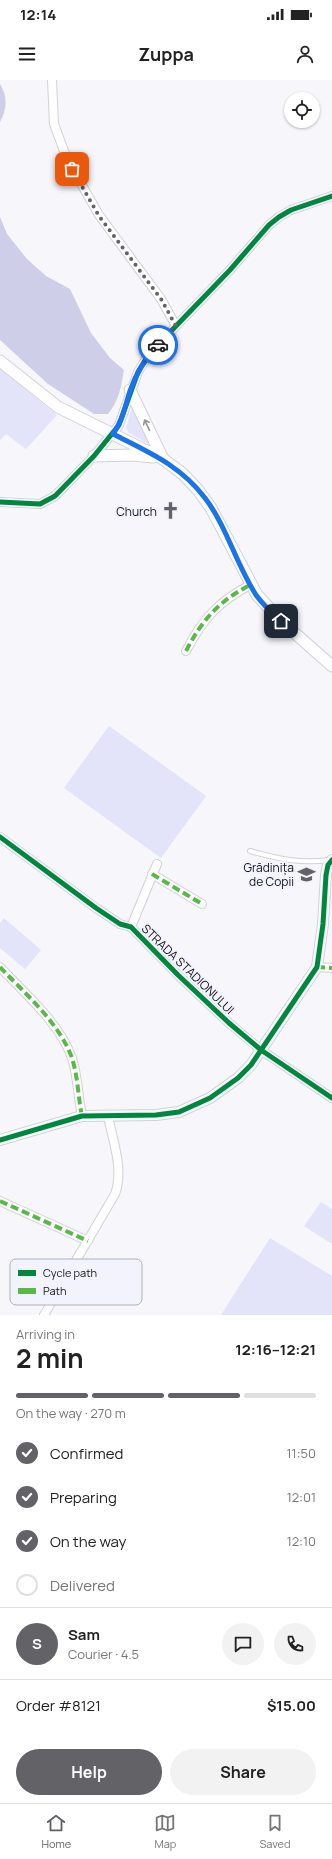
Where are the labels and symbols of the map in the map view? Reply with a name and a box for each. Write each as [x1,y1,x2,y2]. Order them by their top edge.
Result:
pin [55,152,89,186]
courier [138,325,178,365]
one-way arrow [143,419,150,431]
church icon: Church [160,501,180,521]
place label: Church [116,503,157,520]
pin [264,604,298,638]
place label: Grădinița de Copii [243,859,294,890]
school or university icon: Grădinița de Copii [297,864,317,884]
street label: STRADA STADIONULUI [138,920,238,1018]
legend [10,1259,142,1305]
text: Cycle path [43,1265,97,1280]
text: Path [43,1283,66,1298]

